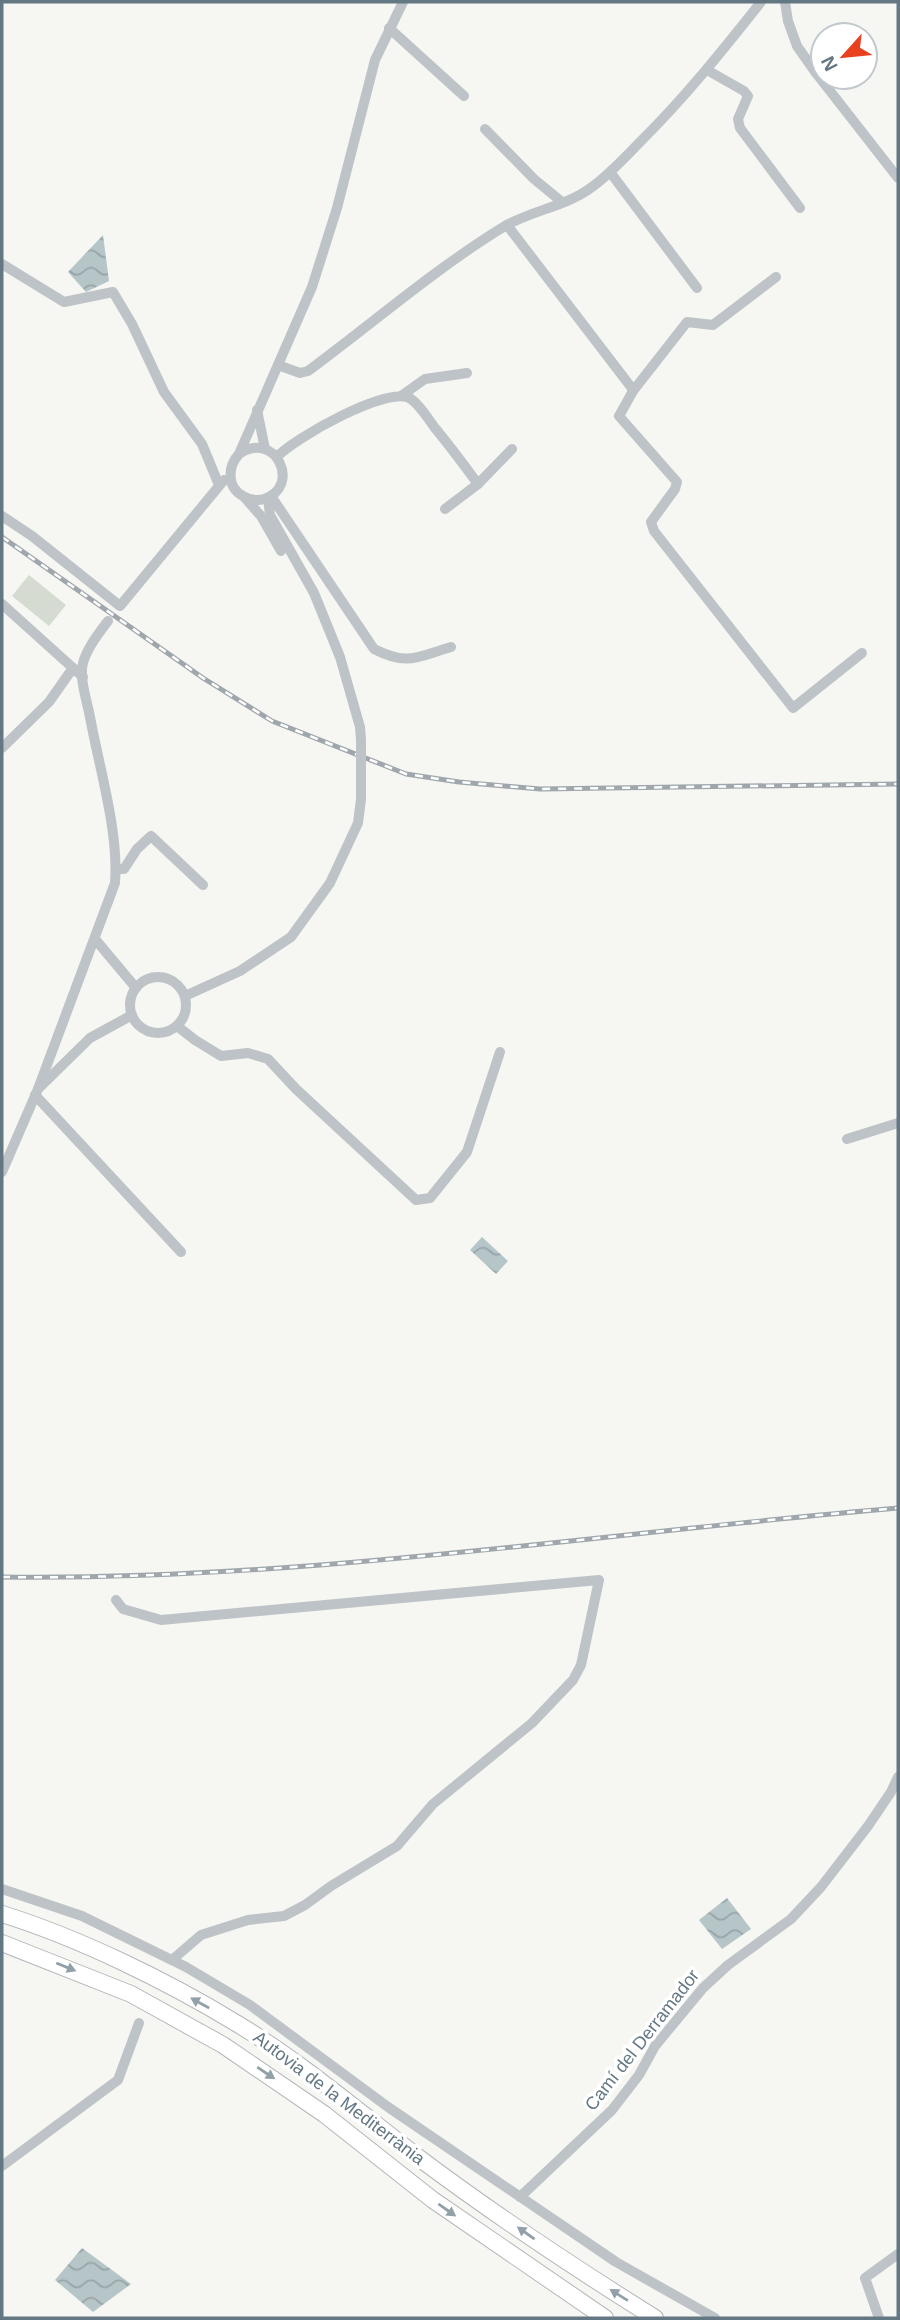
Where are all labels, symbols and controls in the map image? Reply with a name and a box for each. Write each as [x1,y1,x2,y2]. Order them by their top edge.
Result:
north arrow [809,21,879,91]
text: N [817,53,842,74]
one-way arrow [55,1961,76,1972]
street label: Camí del Derramador [581,1966,703,2114]
one-way arrow [191,1997,210,2009]
street label: Autovia de la Mediterrània [249,2027,429,2170]
one-way arrow [257,2066,275,2080]
one-way arrow [438,2203,456,2217]
one-way arrow [516,2227,535,2241]
one-way arrow [609,2289,628,2302]

